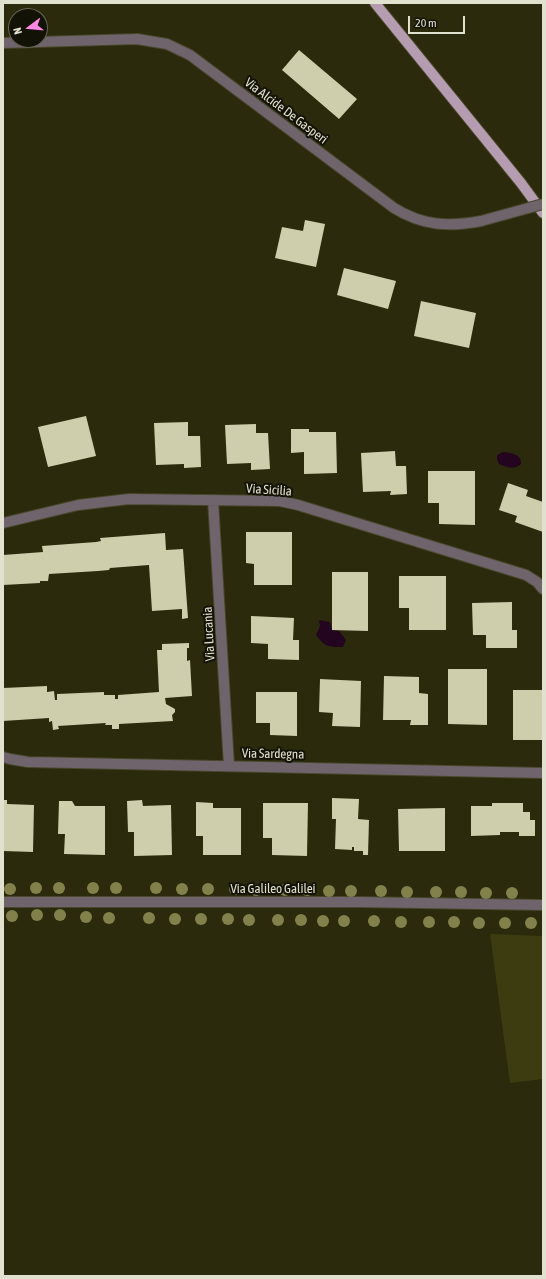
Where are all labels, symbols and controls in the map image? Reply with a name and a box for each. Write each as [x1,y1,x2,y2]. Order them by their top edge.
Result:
north arrow [8,8,48,48]
scale bar [410,8,467,34]
text: 20 m [415,16,437,30]
text: N [11,26,24,36]
street label: Via Alcide De Gasperi [241,75,331,147]
street label: Via Sicilia [246,481,292,499]
street label: Via Lucania [200,606,218,662]
street label: Via Sardegna [242,746,304,762]
street label: Via Galileo Galilei [230,881,316,897]

